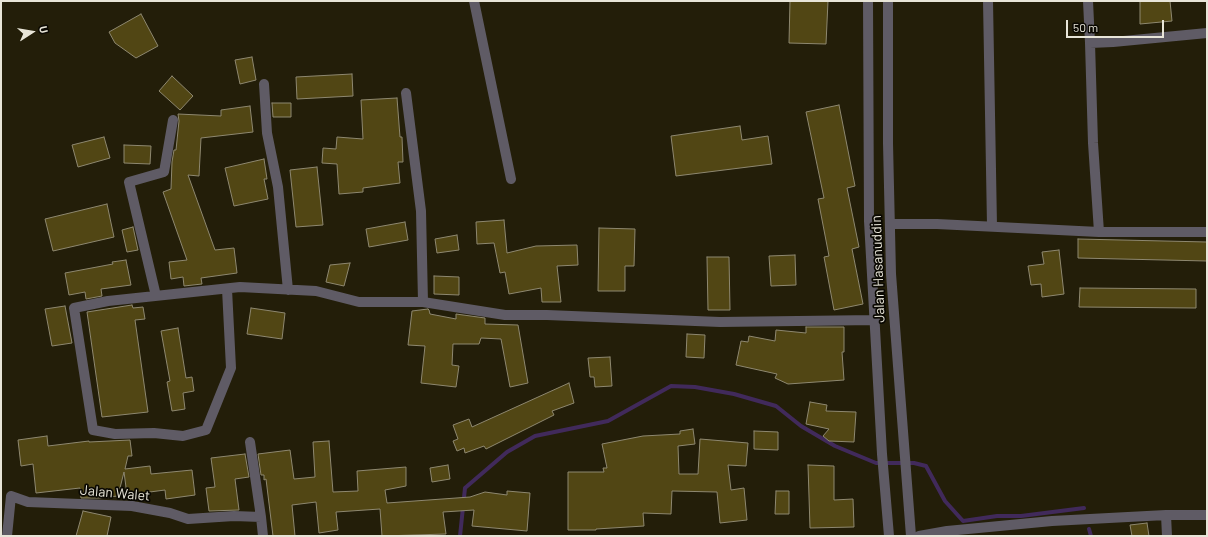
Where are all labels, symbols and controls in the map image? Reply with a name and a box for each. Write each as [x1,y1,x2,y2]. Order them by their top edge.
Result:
north arrow [12,12,52,52]
scale bar [1068,12,1166,38]
text: 50 m [1073,20,1098,34]
text: U [37,25,51,34]
street label: Jalan Hasanuddin [868,215,888,323]
street label: Jalan Walet [79,482,151,504]

